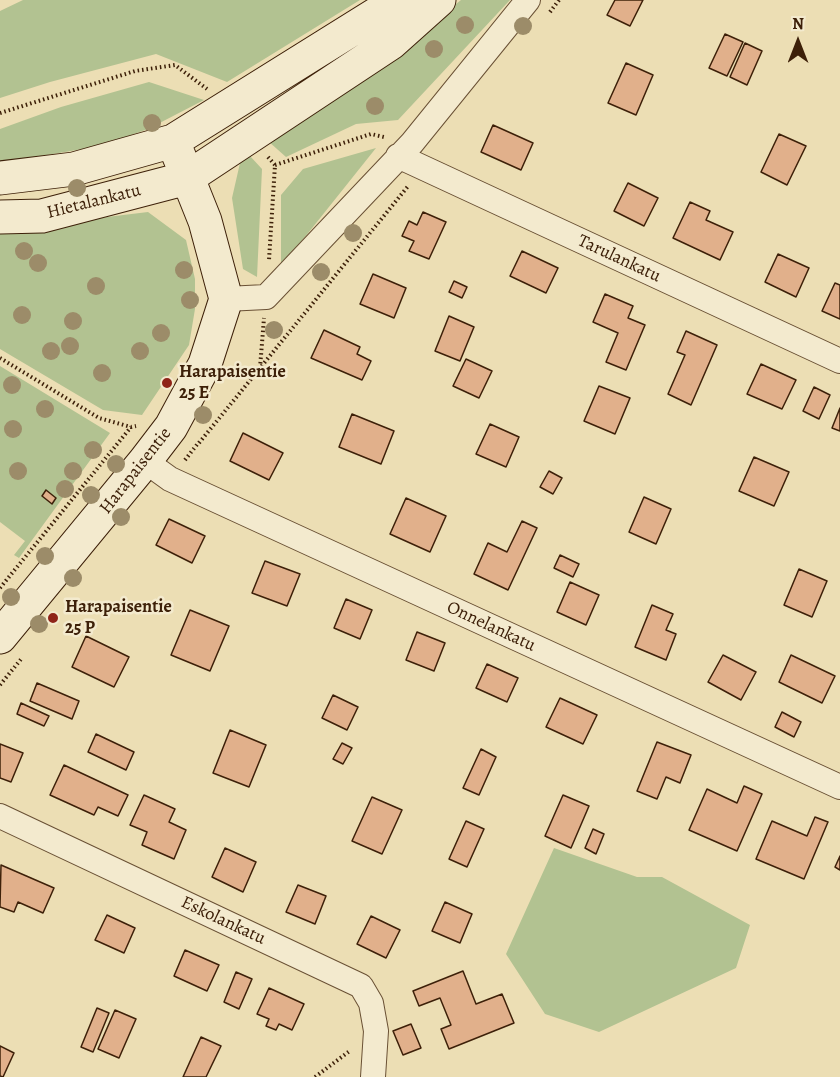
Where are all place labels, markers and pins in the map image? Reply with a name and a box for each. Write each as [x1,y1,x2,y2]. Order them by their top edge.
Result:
place label: Harapaisentie 25 E [179,362,286,404]
marker: Harapaisentie 25 E [160,376,174,390]
place label: Harapaisentie 25 P [65,597,172,640]
marker: Harapaisentie 25 P [46,611,60,625]

